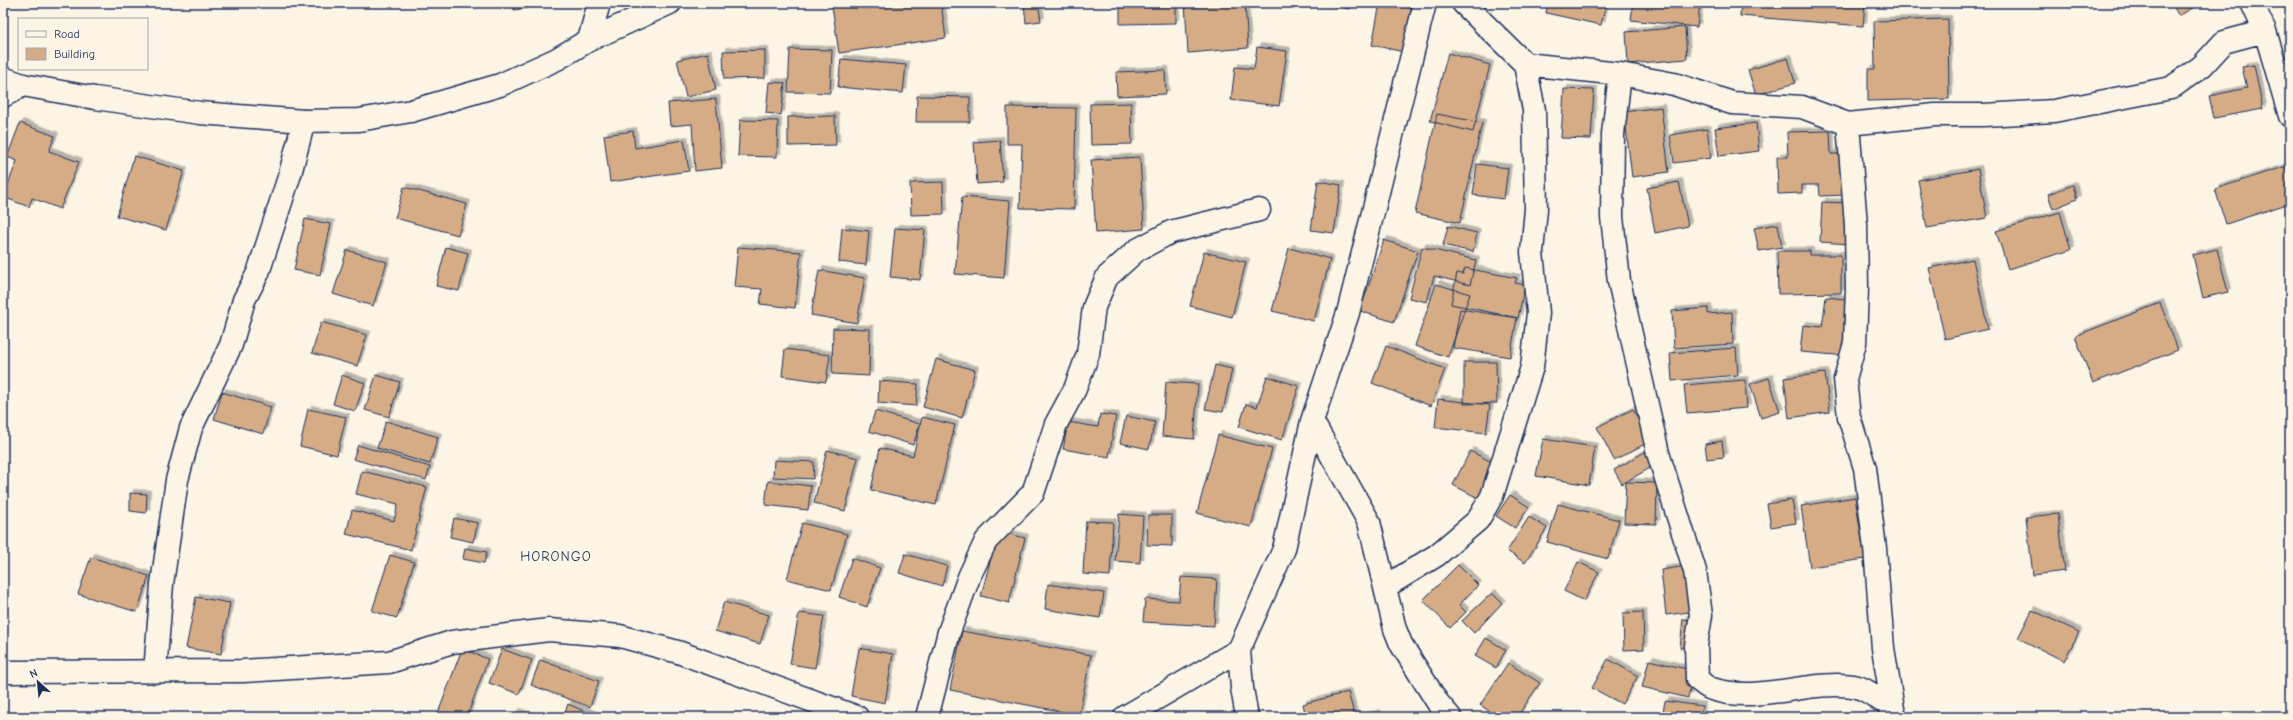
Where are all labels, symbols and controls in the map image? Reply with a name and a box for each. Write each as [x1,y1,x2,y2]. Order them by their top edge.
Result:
legend [18,18,148,70]
text: Road [54,27,80,41]
text: Building [54,47,95,61]
district label: HORONGO [520,548,592,565]
north arrow [18,662,58,702]
text: N [28,666,40,681]

